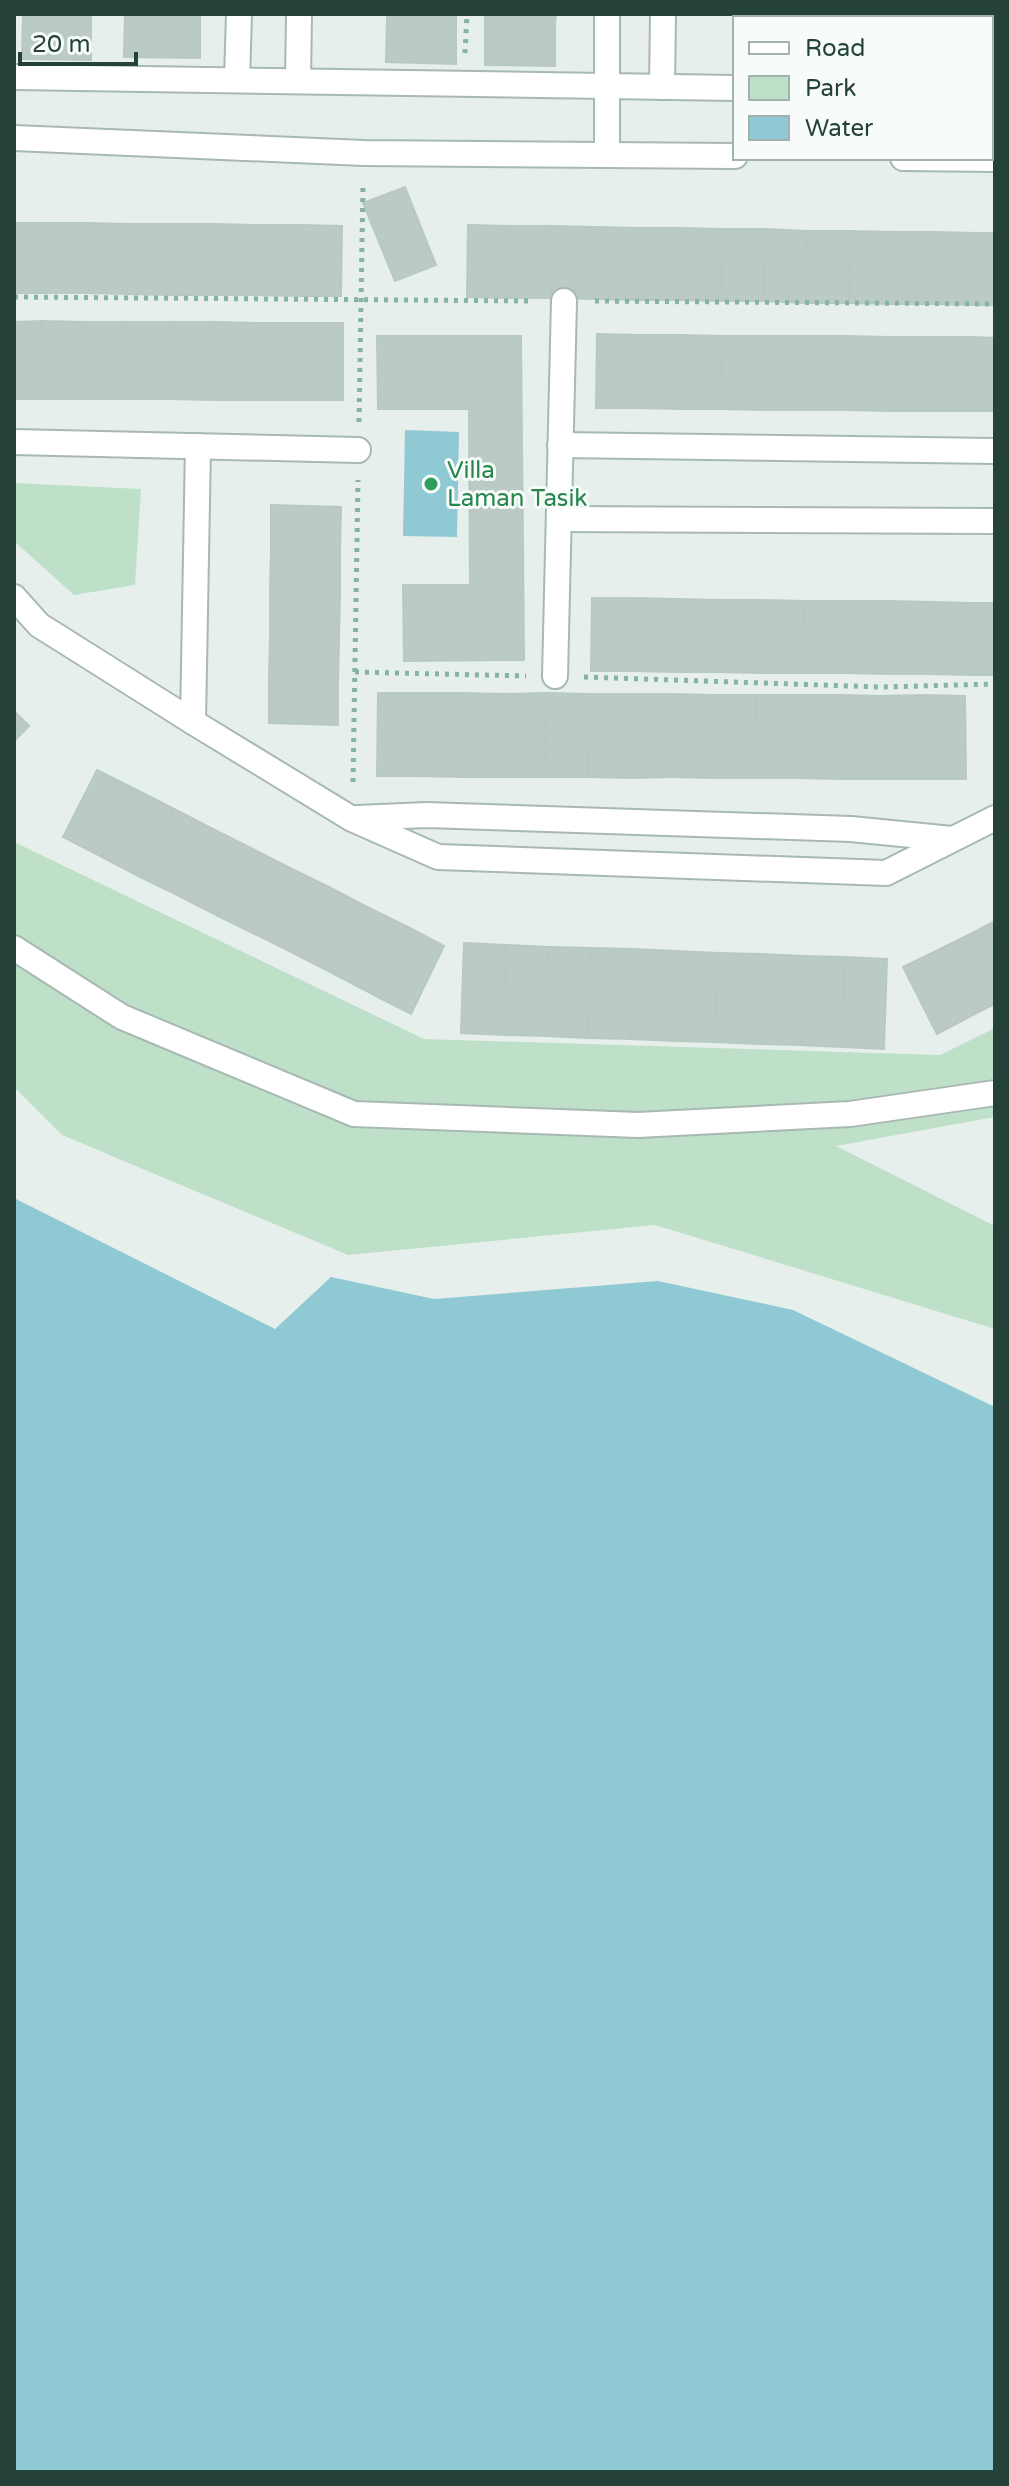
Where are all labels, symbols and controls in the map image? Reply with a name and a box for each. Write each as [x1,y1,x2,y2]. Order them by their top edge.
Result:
scale bar [20,16,136,66]
legend [733,16,993,160]
text: 20 m [32,30,90,59]
text: Road [805,34,865,63]
text: Park [805,74,856,103]
text: Water [805,114,874,143]
place label: Villa Laman Tasik [447,456,587,513]
marker: Villa Laman Tasik [422,475,440,493]

